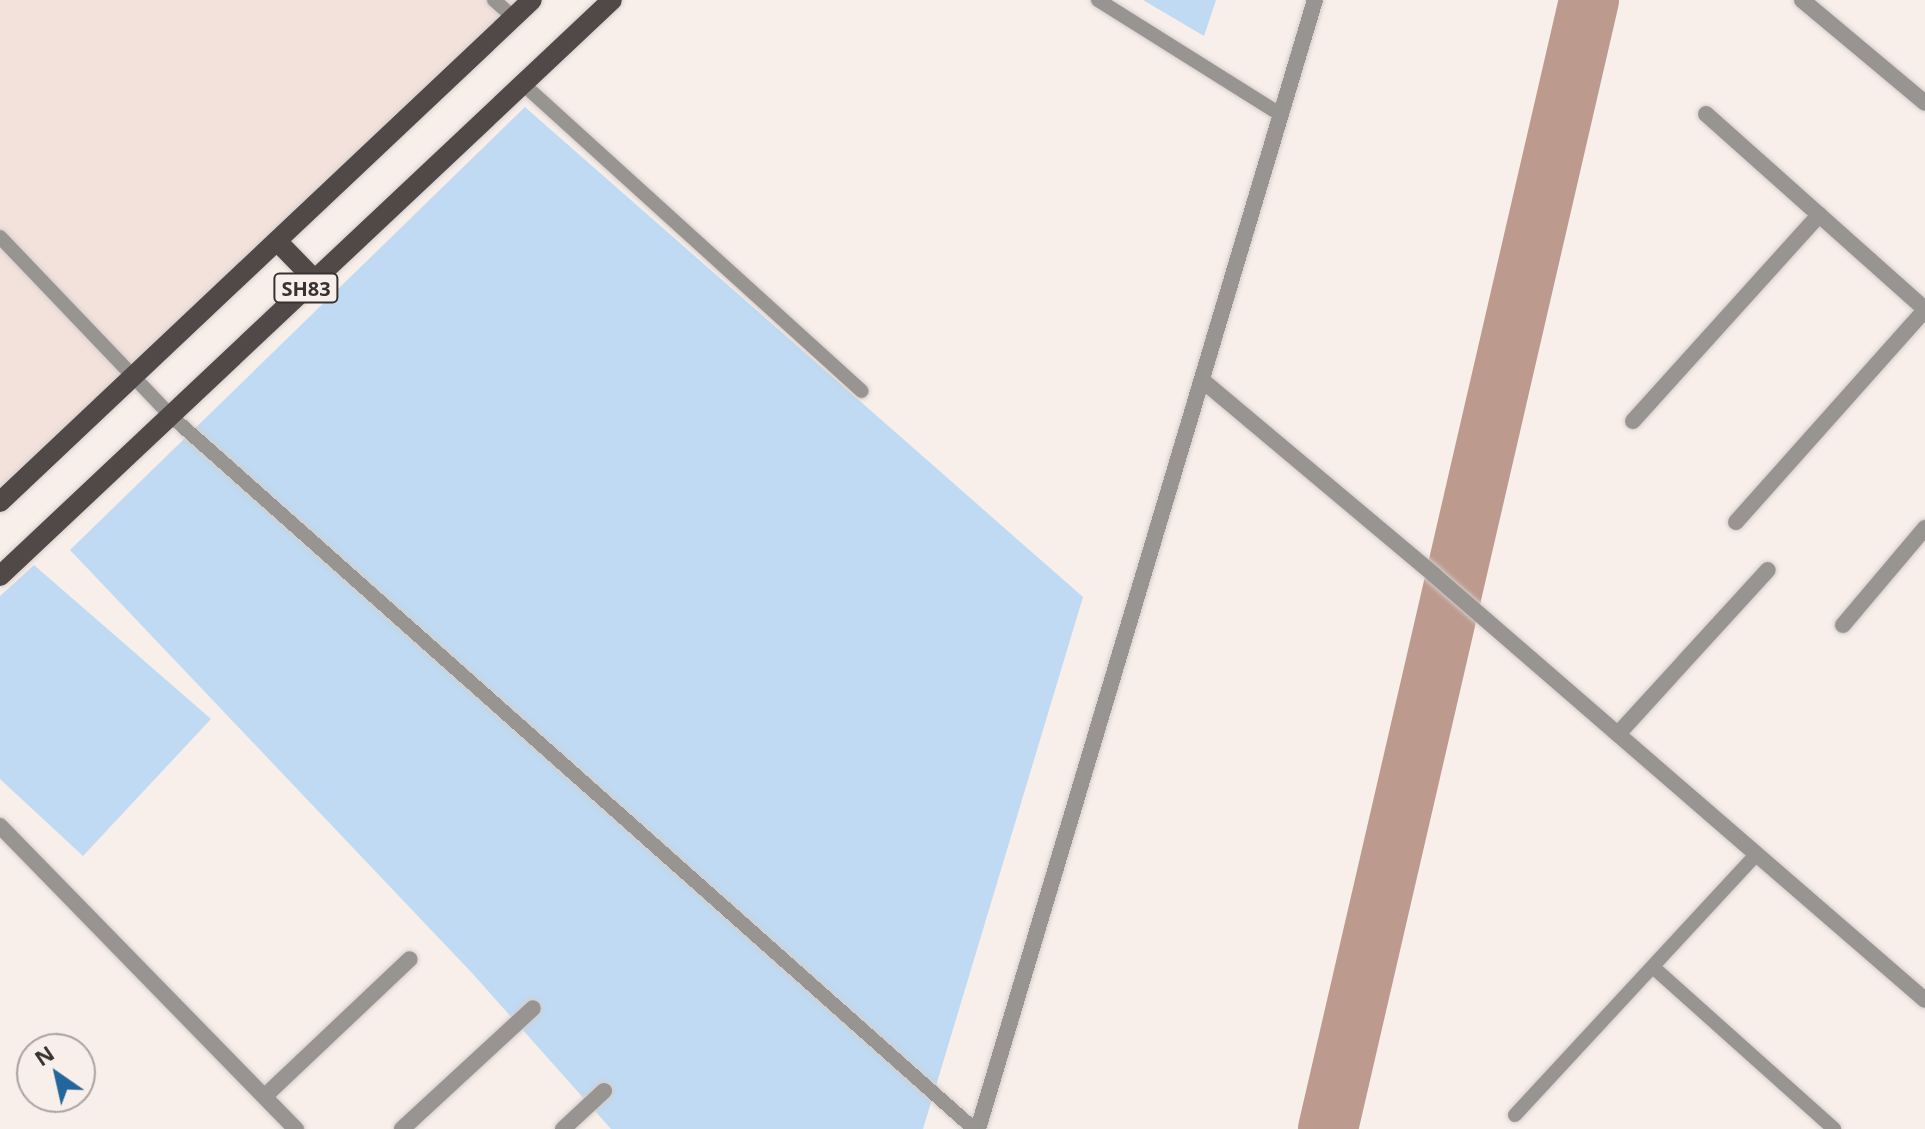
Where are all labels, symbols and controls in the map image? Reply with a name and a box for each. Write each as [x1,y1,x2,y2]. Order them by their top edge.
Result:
road number: SH83 [272,272,340,304]
north arrow [16,1033,96,1113]
text: N [28,1037,59,1072]

